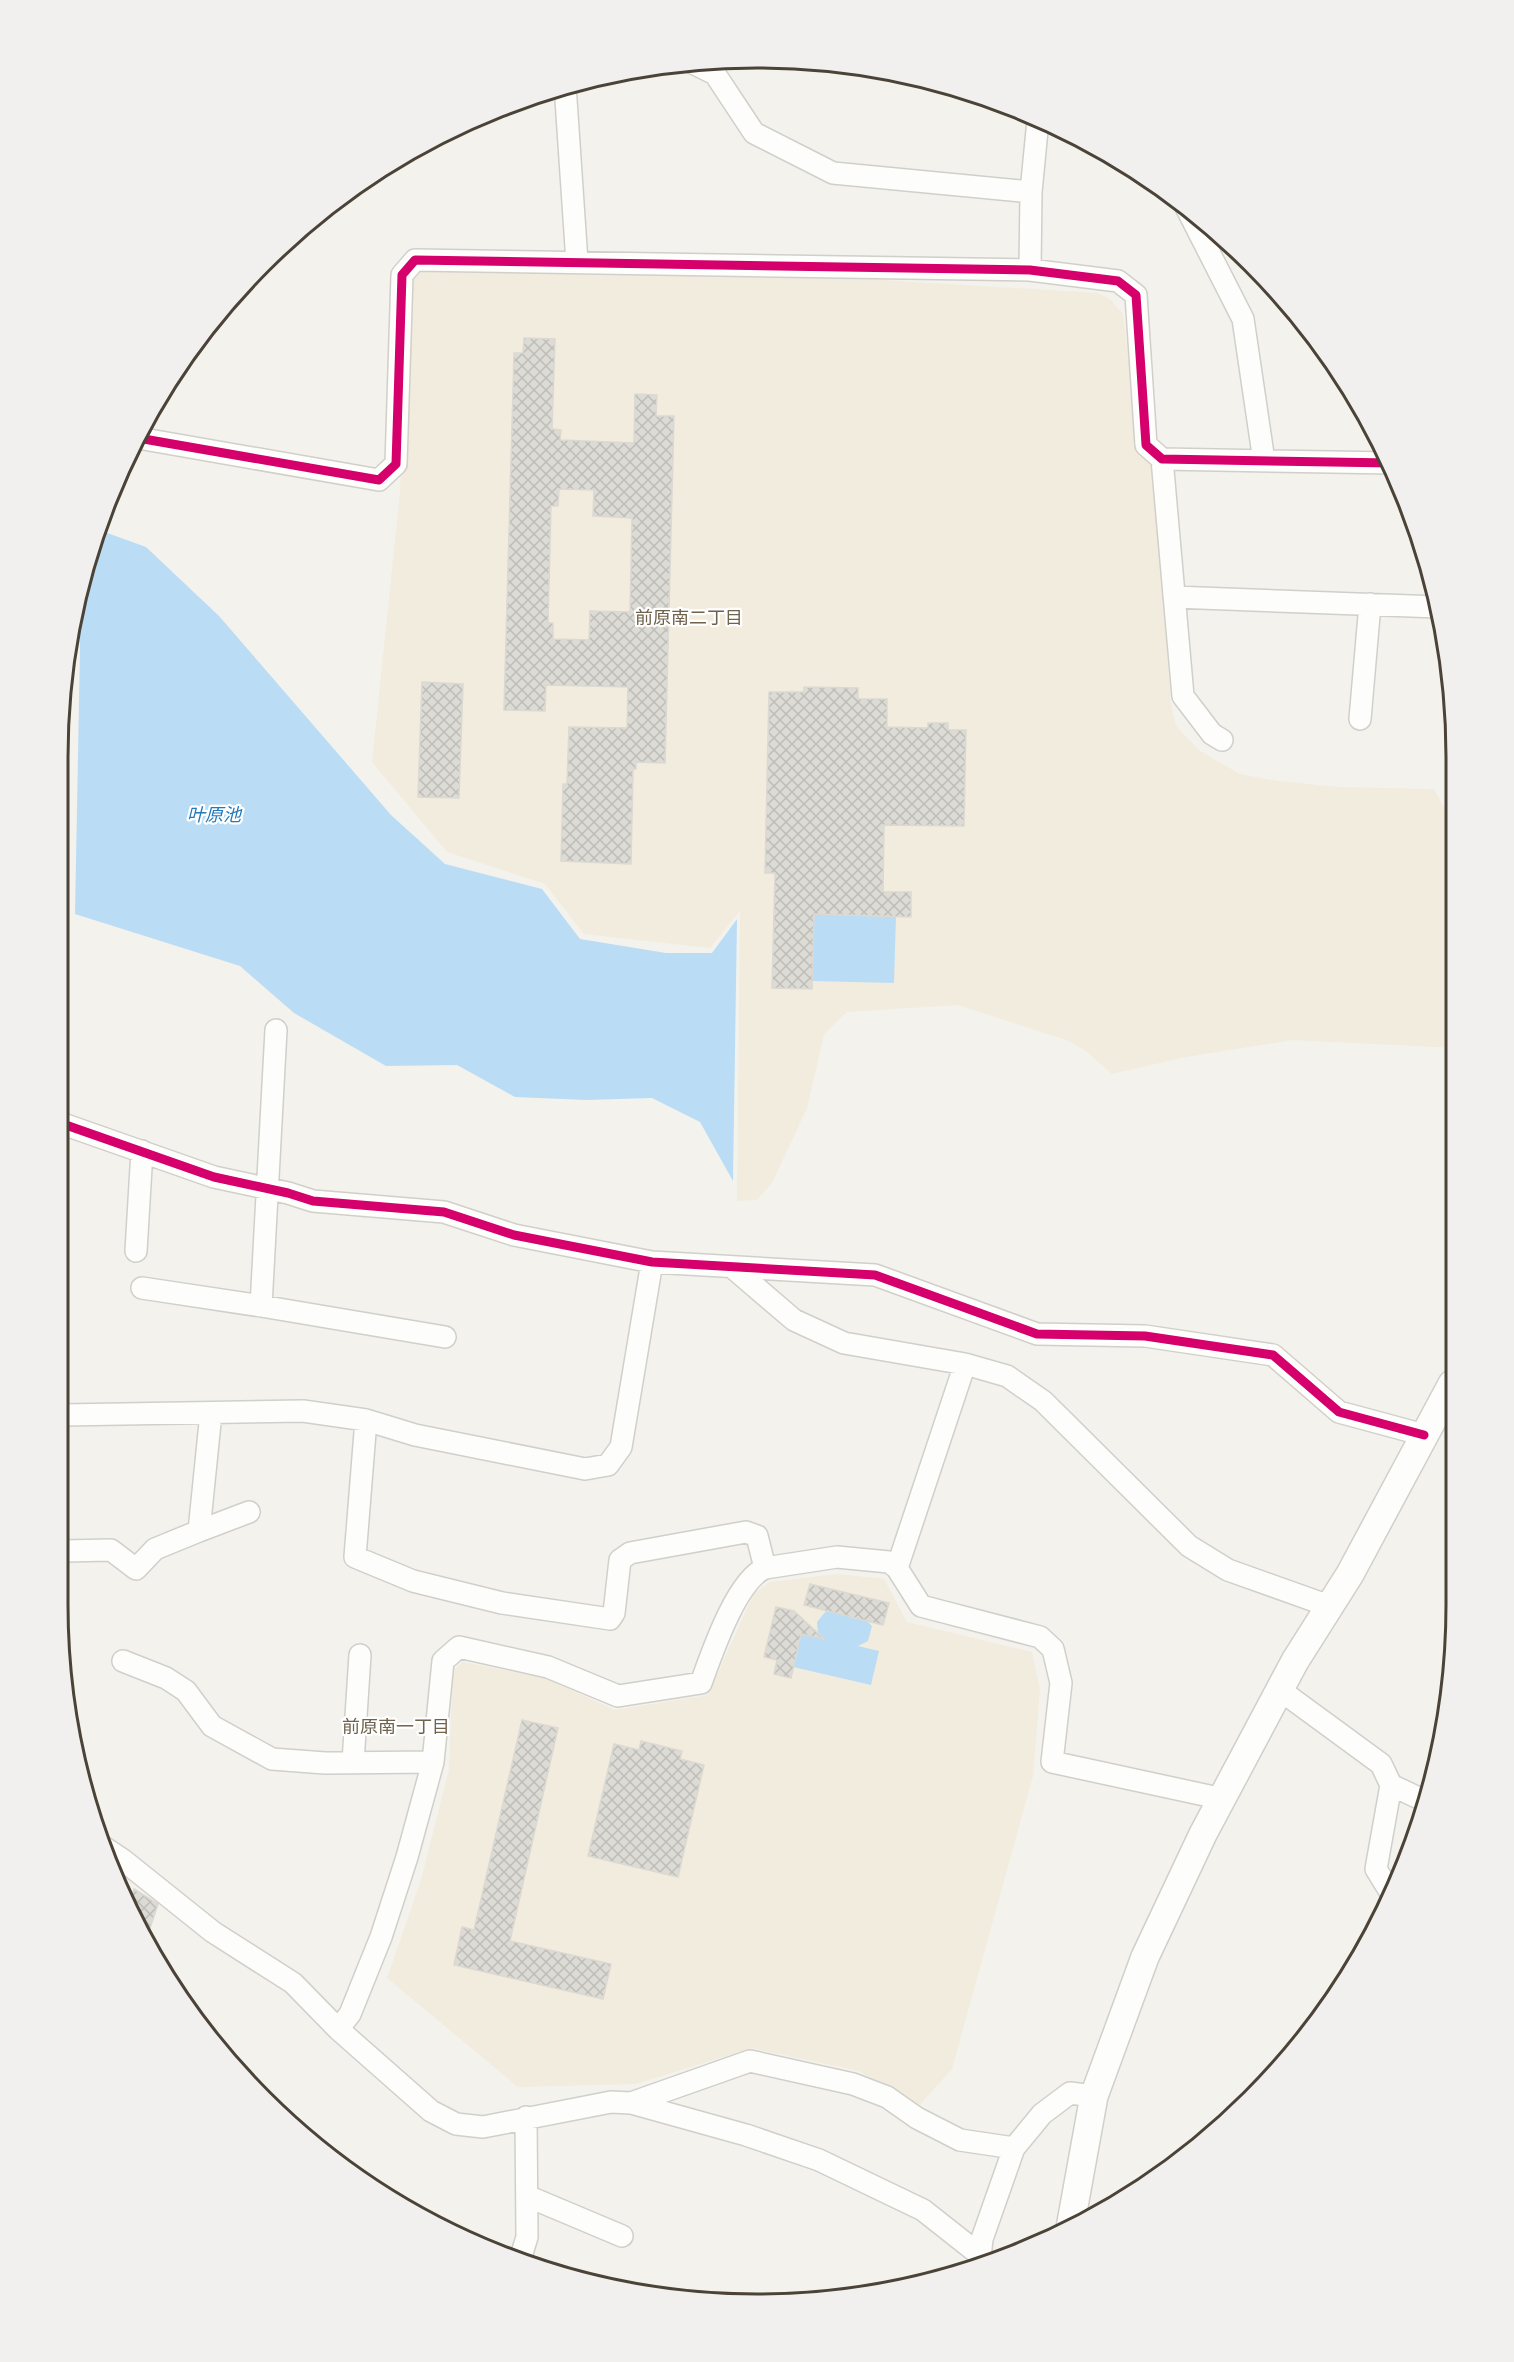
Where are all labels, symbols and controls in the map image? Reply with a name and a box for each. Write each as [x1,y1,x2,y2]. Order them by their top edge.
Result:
district label: 前原南二丁目 [635,607,743,629]
water label: 叶原池 [187,804,243,826]
district label: 前原南一丁目 [342,1716,450,1738]

